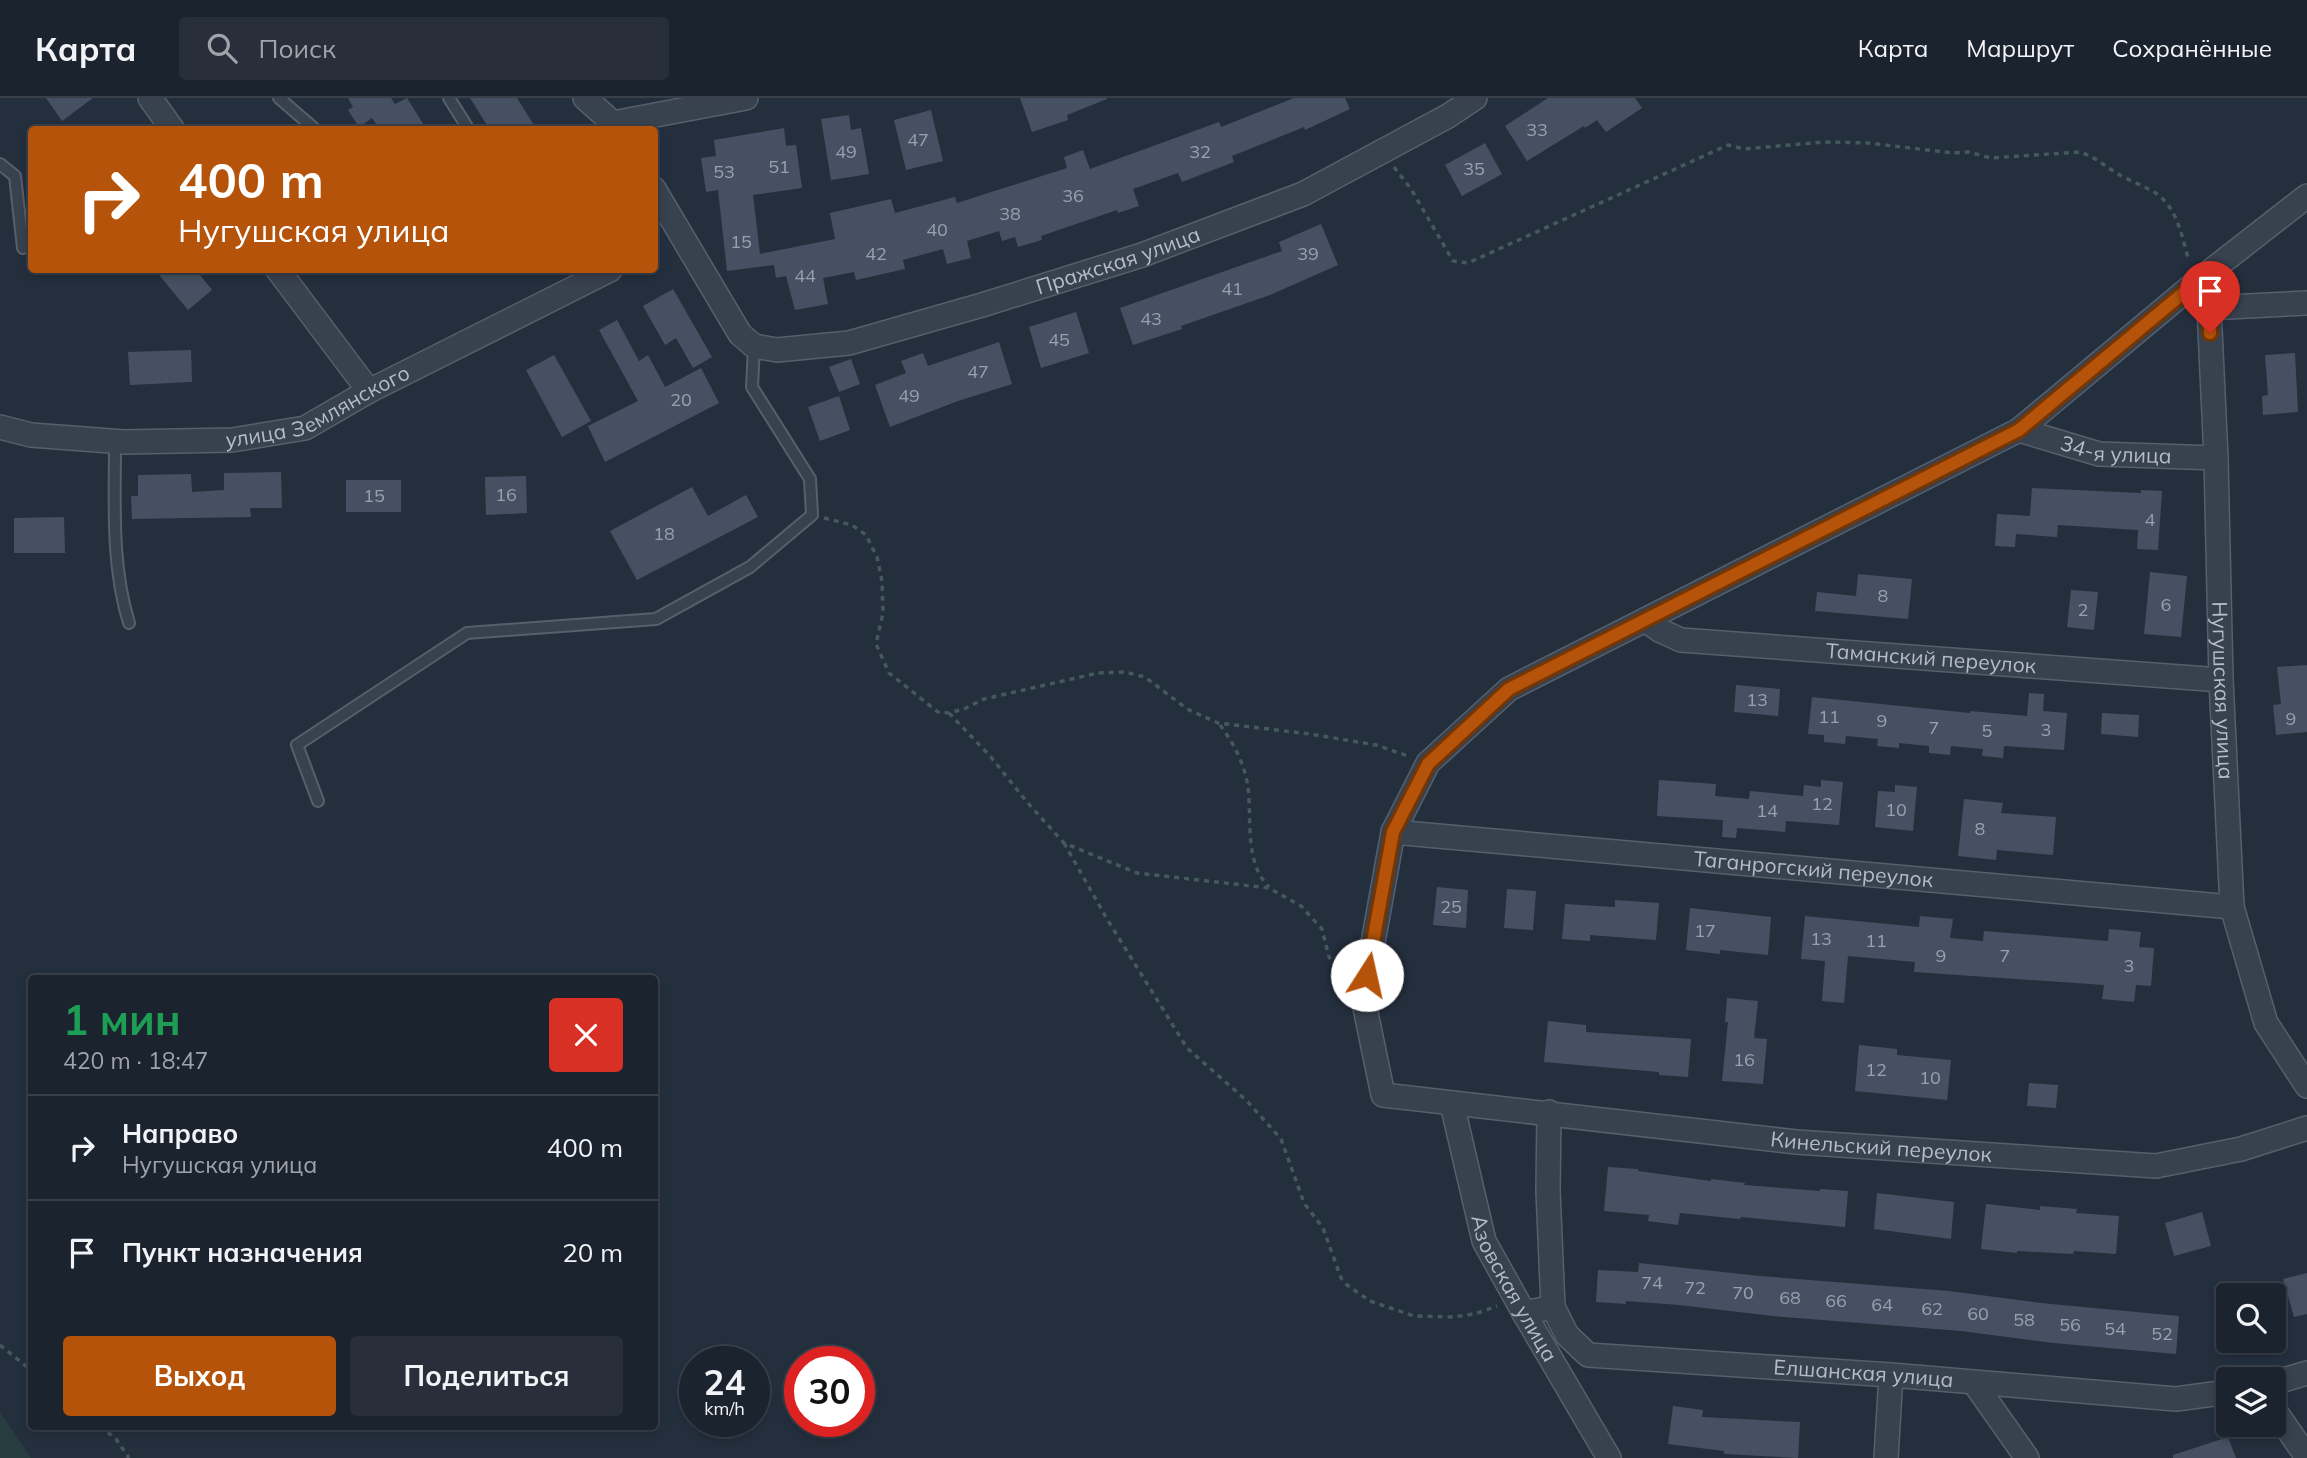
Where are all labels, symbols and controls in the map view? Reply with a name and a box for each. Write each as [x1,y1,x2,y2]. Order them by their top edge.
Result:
search box [179,17,669,80]
text: Карта [35,28,137,69]
icon: search [203,29,241,67]
text: Поиск [259,32,336,65]
text: Карта [1858,33,1928,63]
text: Маршрут [1966,33,2074,63]
text: Сохранённые [2112,33,2272,63]
house number: 33 [1526,118,1548,141]
house number: 47 [907,128,929,151]
house number: 49 [835,140,857,163]
house number: 32 [1189,140,1211,163]
text: 400 m [178,149,324,210]
icon: right [63,154,154,245]
house number: 51 [768,155,790,178]
house number: 35 [1463,157,1485,180]
house number: 53 [713,160,735,183]
house number: 36 [1062,184,1084,207]
house number: 38 [999,202,1021,225]
text: Нугушская улица [178,210,450,250]
house number: 40 [926,218,948,241]
street label: Пражская улица [1032,220,1203,299]
house number: 15 [730,230,752,253]
house number: 42 [865,242,887,265]
house number: 39 [1297,242,1319,265]
pin [2180,261,2240,333]
house number: 44 [794,264,816,287]
icon: arrive [2191,272,2229,310]
house number: 41 [1221,277,1243,300]
house number: 43 [1140,307,1162,330]
house number: 45 [1048,328,1070,351]
street label: улица Землянского [225,359,414,452]
house number: 47 [967,360,989,383]
house number: 49 [898,384,920,407]
house number: 20 [670,388,692,411]
street label: 34-я улица [2057,429,2172,468]
house number: 16 [495,483,517,506]
house number: 15 [363,484,385,507]
house number: 4 [2145,508,2156,531]
house number: 18 [653,522,675,545]
house number: 8 [1878,584,1888,607]
house number: 6 [2161,593,2171,616]
house number: 2 [2078,598,2088,621]
street label: Нугушская улица [2207,601,2240,780]
street label: Таманский переулок [1825,637,2038,678]
house number: 13 [1746,688,1768,711]
house number: 11 [1818,705,1840,728]
house number: 9 [2286,707,2296,730]
house number: 9 [1877,709,1887,732]
house number: 7 [1929,716,1939,739]
house number: 3 [2041,718,2051,741]
house number: 5 [1982,719,1993,742]
house number: 12 [1811,792,1833,815]
house number: 10 [1885,798,1907,821]
house number: 14 [1756,799,1778,822]
house number: 8 [1975,817,1985,840]
street label: Таганрогский переулок [1693,845,1935,892]
house number: 25 [1440,895,1462,918]
house number: 17 [1694,919,1716,942]
house number: 13 [1810,927,1832,950]
house number: 11 [1865,929,1887,952]
position arrow [1330,938,1404,1012]
house number: 9 [1936,944,1946,967]
house number: 7 [2000,944,2010,967]
house number: 3 [2124,954,2134,977]
text: 1 мин [63,993,181,1046]
button: close [549,998,623,1072]
text: 420 m · 18:47 [63,1046,208,1075]
house number: 16 [1733,1048,1755,1071]
house number: 12 [1865,1058,1887,1081]
house number: 10 [1919,1066,1941,1089]
text: Направо [122,1117,238,1150]
street label: Кинельский переулок [1769,1125,1993,1167]
icon: right [63,1129,101,1167]
text: 400 m [547,1131,623,1164]
text: Нугушская улица [122,1150,317,1179]
street label: Азовская улица [1466,1212,1564,1366]
icon: arrive [63,1234,101,1272]
text: Пункт назначения [122,1236,363,1269]
text: 20 m [562,1236,623,1269]
house number: 74 [1641,1271,1663,1294]
house number: 72 [1684,1276,1706,1299]
house number: 70 [1732,1281,1754,1304]
map controls [2216,1283,2286,1437]
button: search [2216,1283,2286,1353]
house number: 68 [1779,1286,1801,1309]
house number: 66 [1825,1289,1847,1312]
house number: 64 [1871,1293,1893,1316]
house number: 62 [1921,1297,1943,1320]
house number: 60 [1967,1302,1989,1325]
house number: 58 [2013,1308,2035,1331]
house number: 56 [2059,1313,2081,1336]
house number: 54 [2104,1317,2126,1340]
house number: 52 [2151,1322,2173,1345]
button: Выход [63,1336,336,1416]
button: Поделиться [350,1336,623,1416]
speed limit sign: 30 [784,1346,875,1437]
street label: Елшанская улица [1773,1353,1954,1392]
text: 24 [703,1360,746,1404]
button: layers [2216,1367,2286,1437]
text: km/h [704,1397,745,1420]

